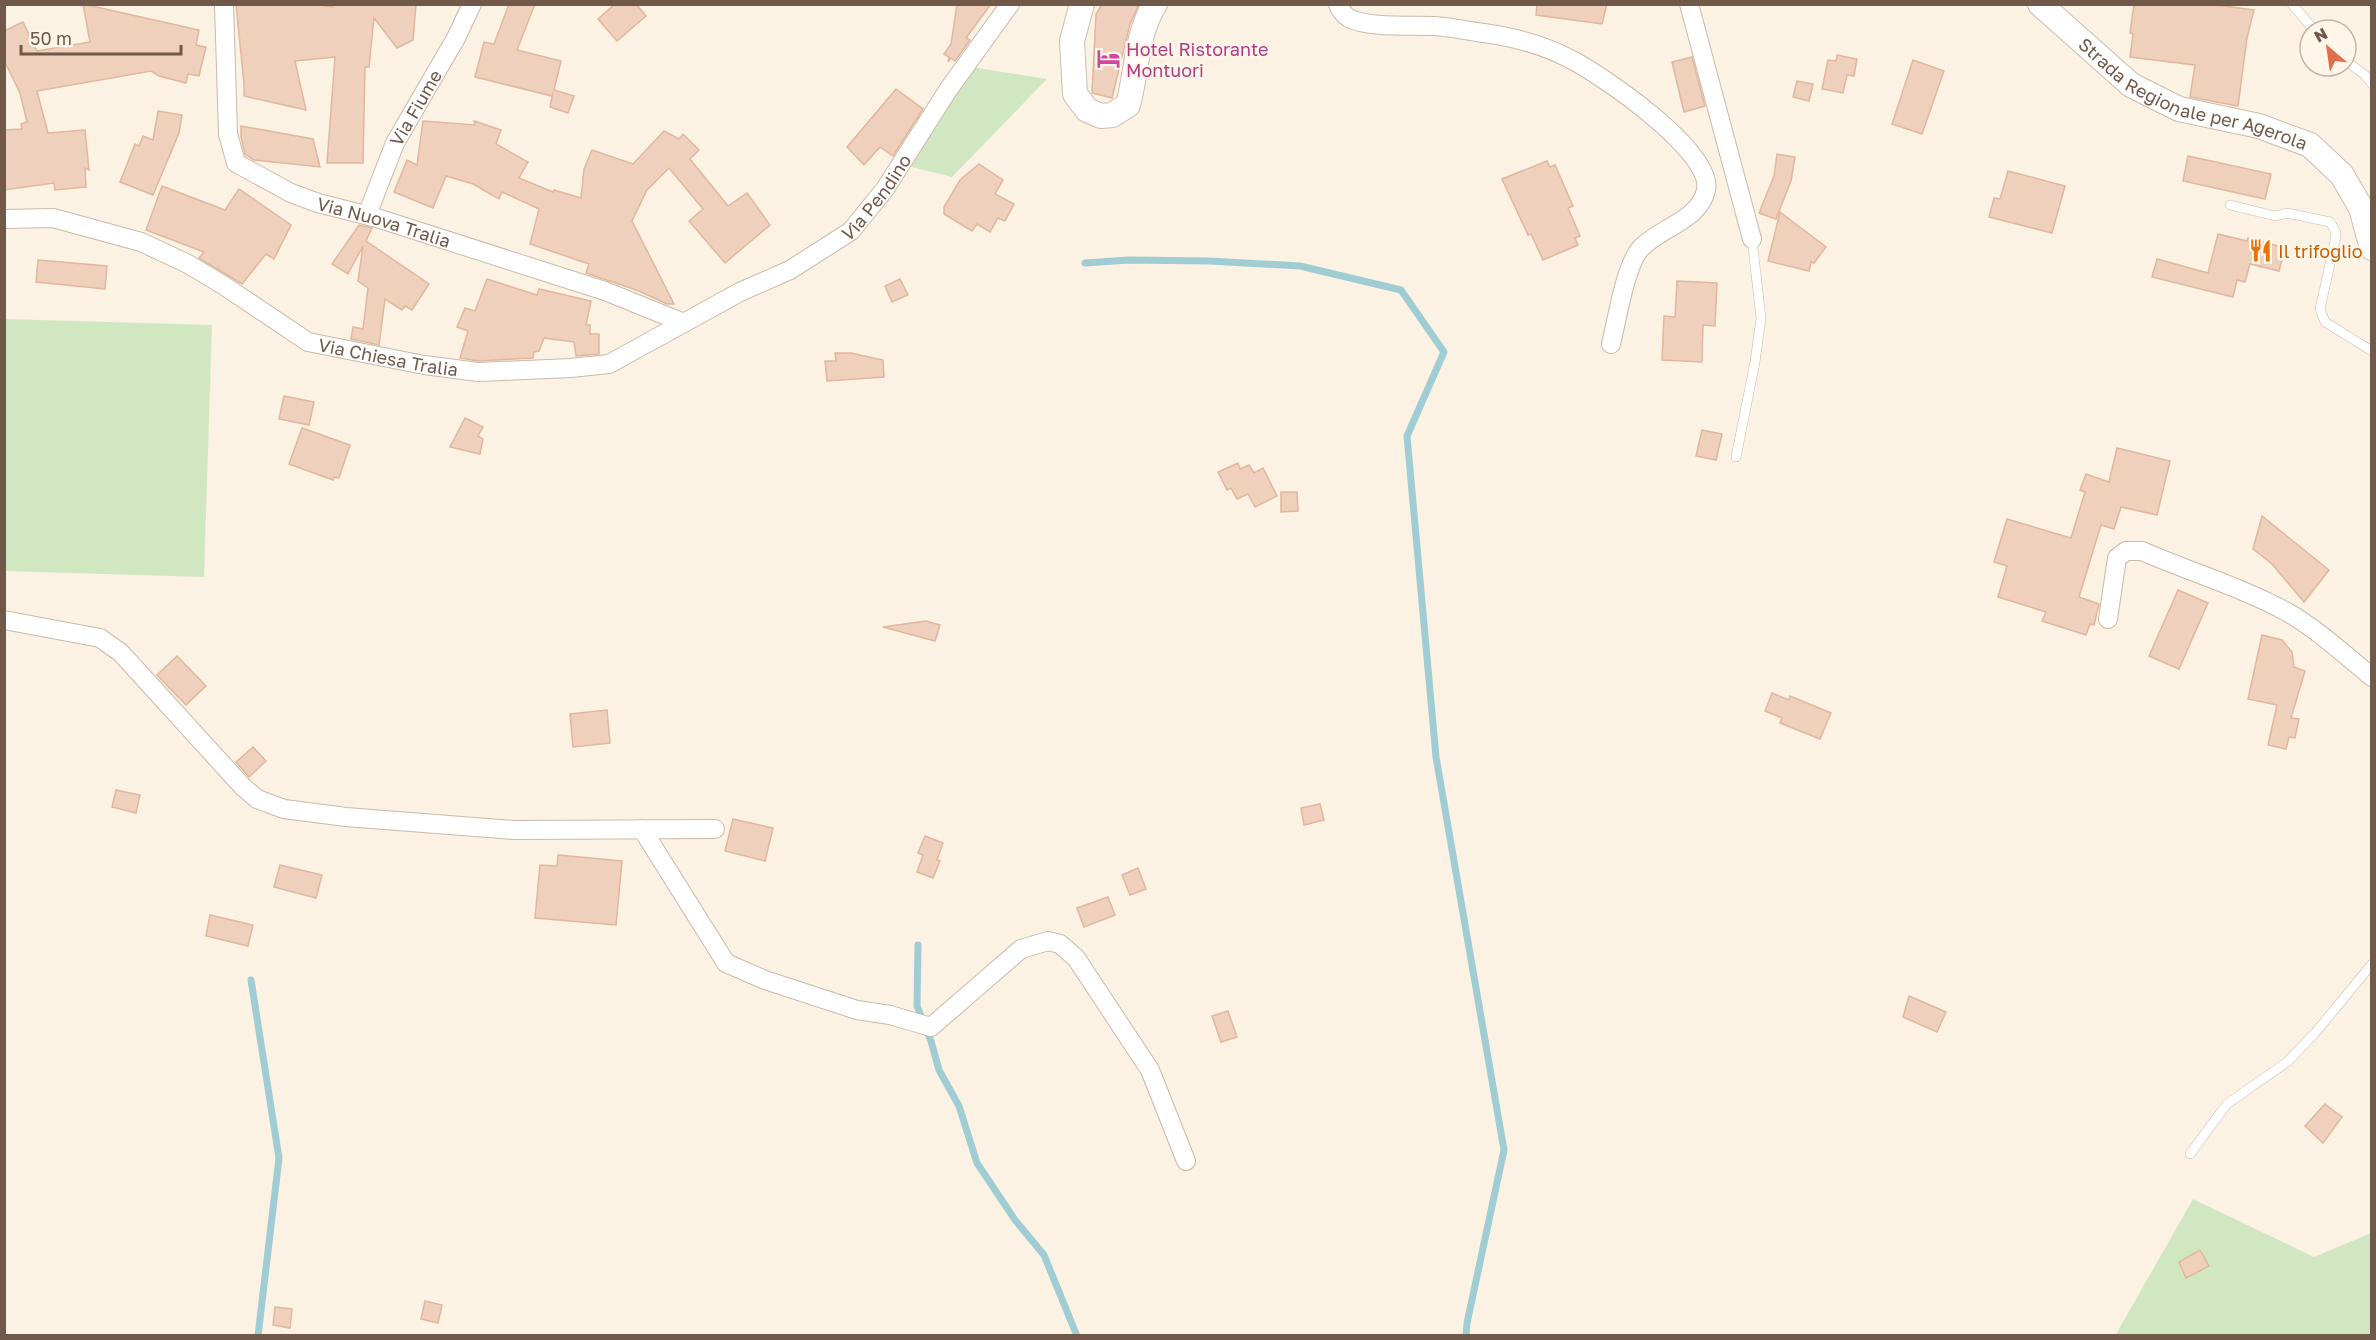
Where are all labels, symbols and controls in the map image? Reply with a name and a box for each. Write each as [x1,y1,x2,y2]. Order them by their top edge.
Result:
scale bar [21,18,182,56]
north arrow [2298,18,2358,78]
text: N [2311,23,2331,47]
text: 50 m [30,27,72,49]
street label: Strada Regionale per Agerola [2074,33,2310,154]
place label: Hotel Ristorante Montuori [1126,38,1269,81]
hotel icon: Hotel Ristorante Montuori [1095,46,1121,72]
street label: Via Fiume [385,66,446,150]
street label: Via Pendino [837,150,915,245]
street label: Via Nuova Tralia [315,192,453,252]
restaurant icon: Il trifoglio [2247,238,2273,264]
place label: Il trifoglio [2278,240,2363,262]
street label: Via Chiesa Tralia [317,333,459,380]

